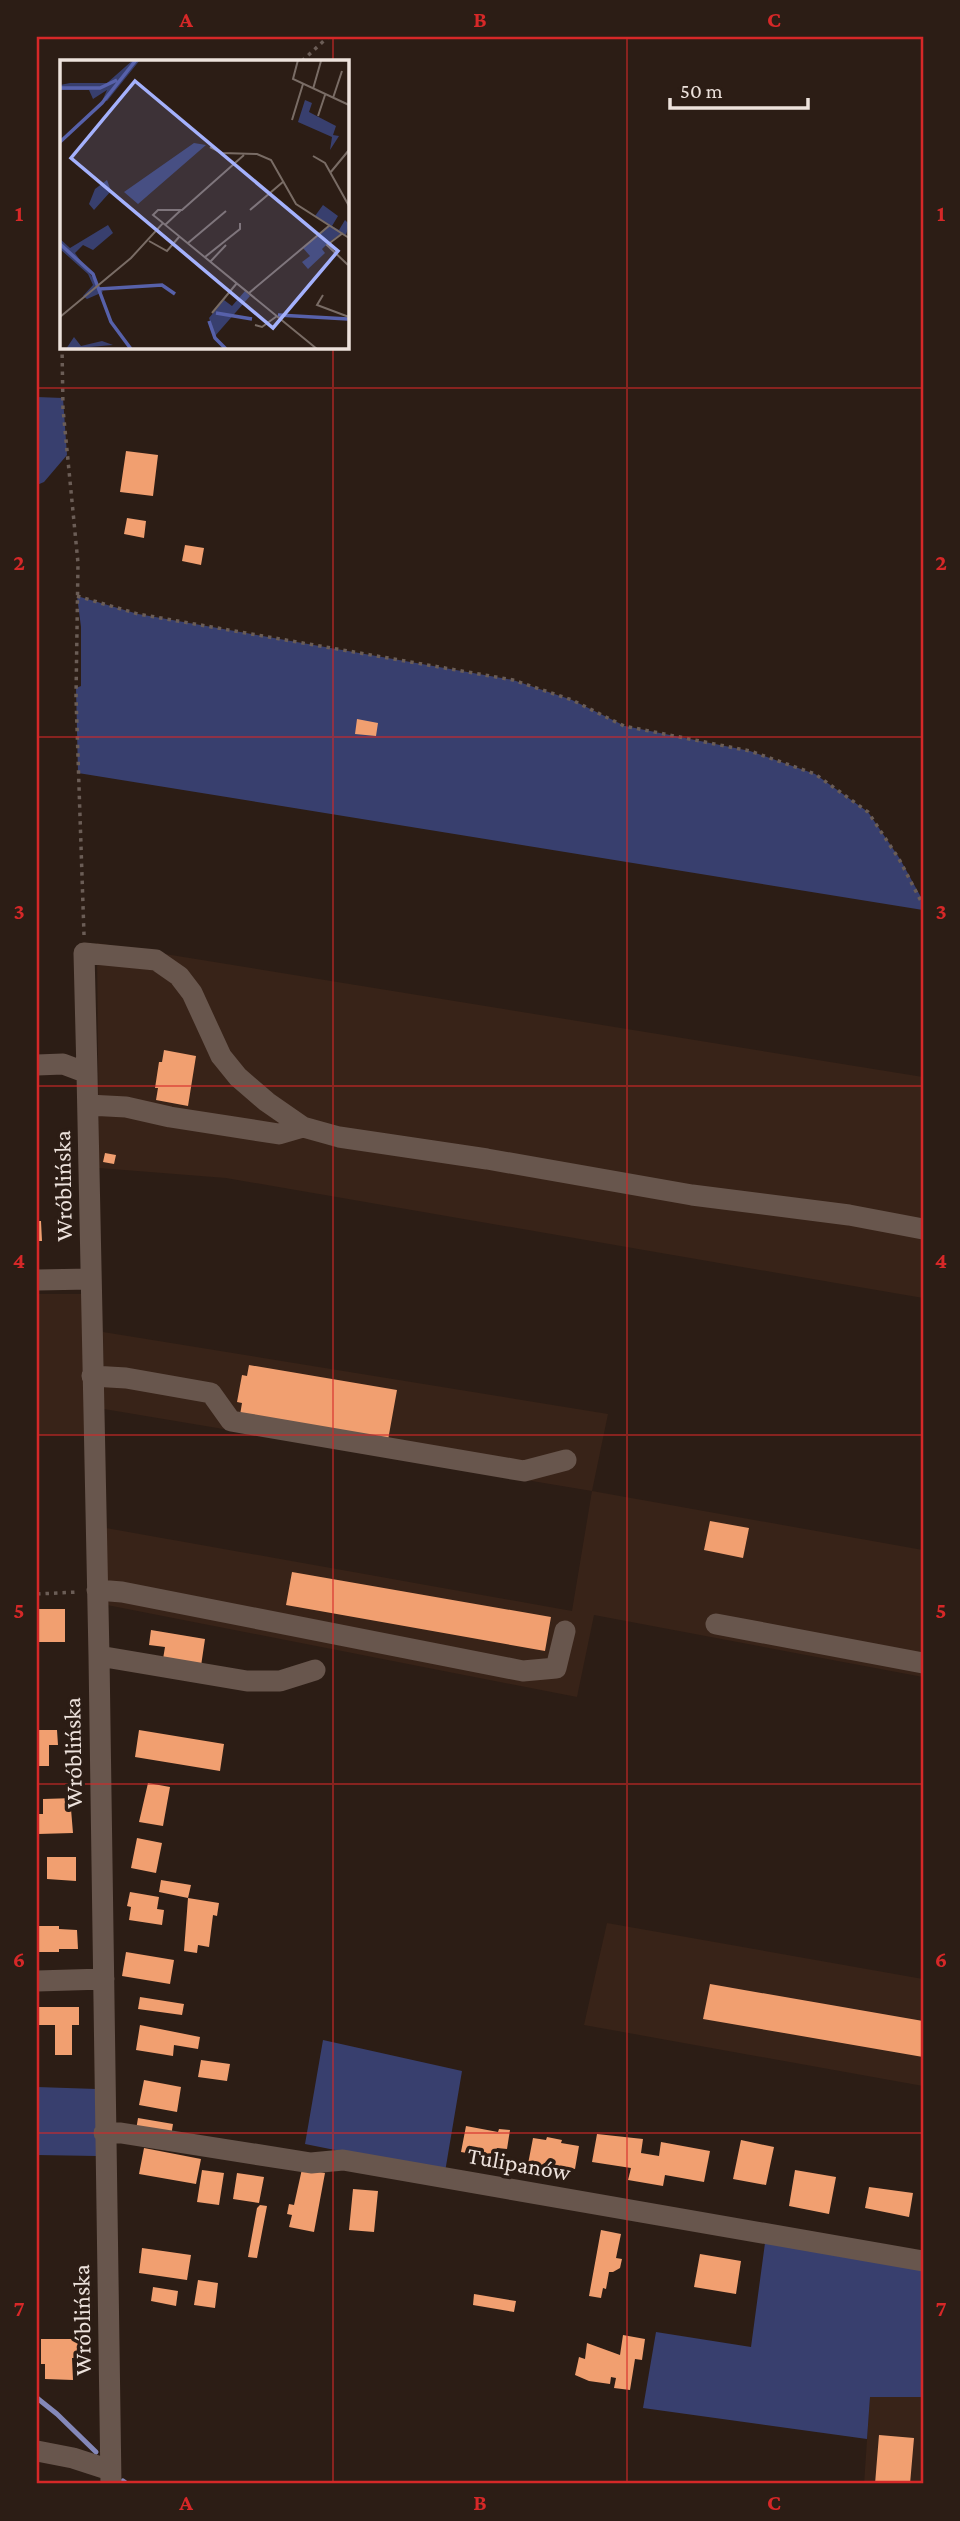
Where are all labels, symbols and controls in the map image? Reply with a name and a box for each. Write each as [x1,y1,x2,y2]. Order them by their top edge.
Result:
text: A [178,6,193,32]
text: B [473,6,487,32]
text: C [767,6,781,32]
inset map [60,60,348,348]
scale bar [670,66,808,110]
text: 50 m [680,79,723,103]
text: 1 [15,200,24,226]
text: 1 [937,200,946,226]
text: 2 [13,549,25,575]
text: 2 [935,549,947,575]
text: 3 [13,898,25,924]
text: 3 [935,898,947,924]
street label: Wróblińska [48,1130,77,1242]
text: 4 [13,1247,25,1273]
text: 4 [935,1247,947,1273]
text: 5 [13,1597,25,1623]
text: 5 [935,1597,947,1623]
street label: Wróblińska [58,1697,87,1809]
text: 6 [13,1946,25,1972]
text: 6 [935,1946,947,1972]
street label: Tulipanów [465,2141,573,2186]
street label: Wróblińska [67,2264,96,2376]
text: 7 [13,2295,25,2321]
text: 7 [935,2295,947,2321]
text: A [178,2489,193,2515]
text: B [473,2489,487,2515]
text: C [767,2489,781,2515]

